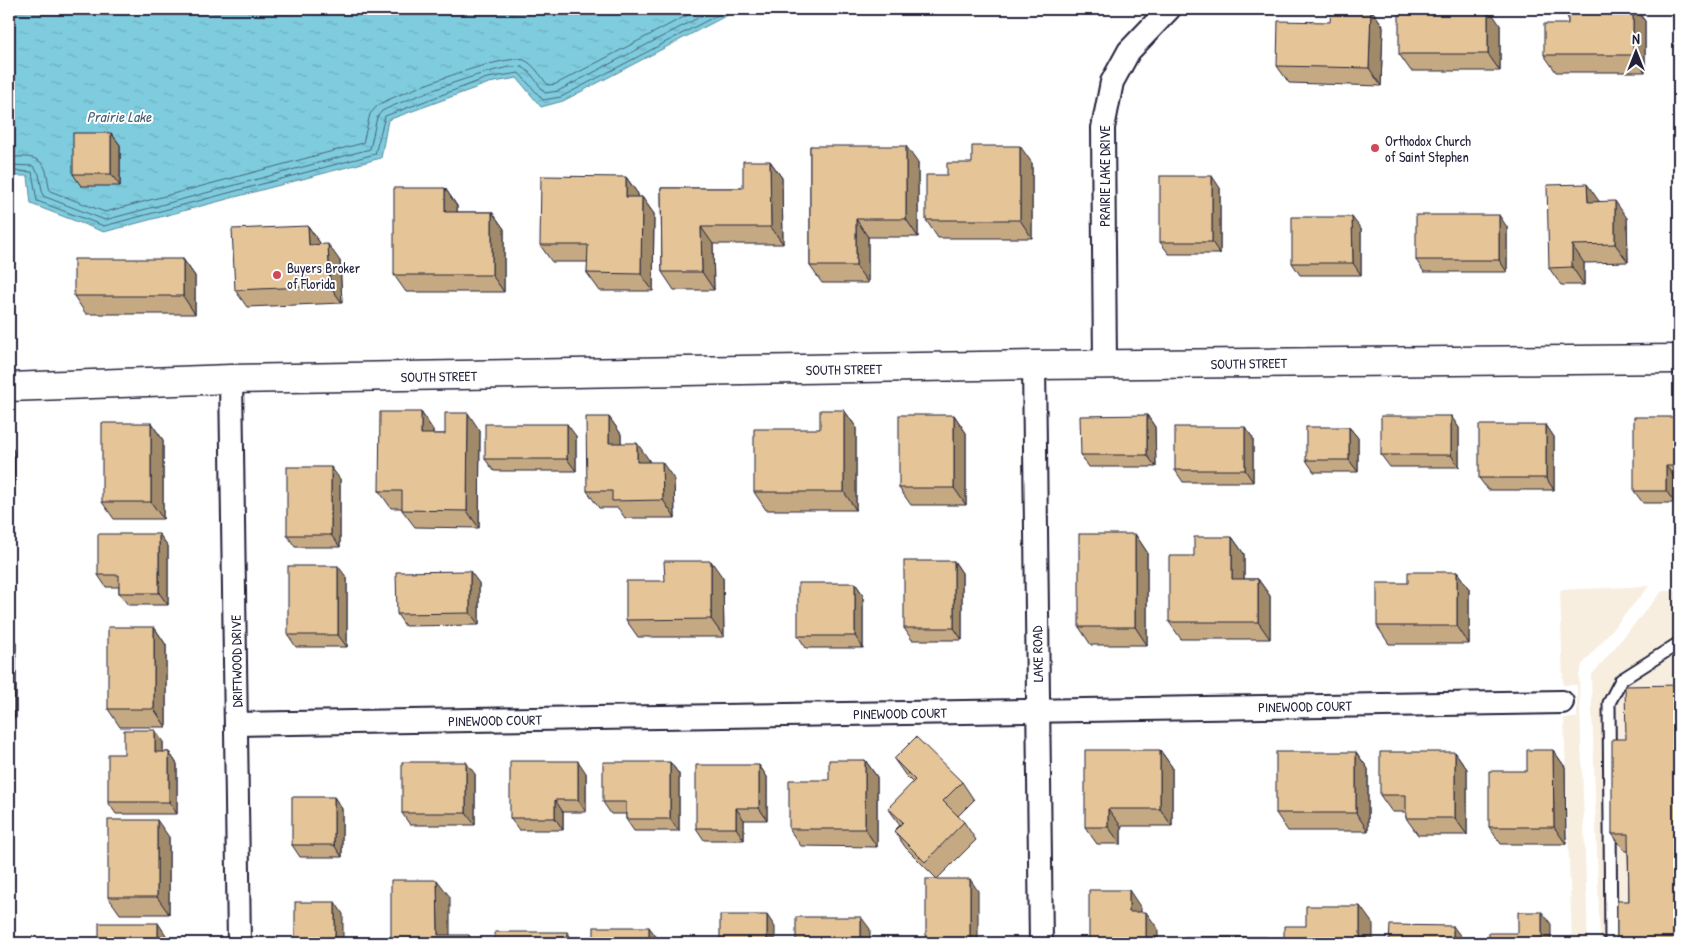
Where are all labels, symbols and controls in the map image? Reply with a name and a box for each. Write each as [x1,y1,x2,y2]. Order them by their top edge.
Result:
north arrow [1610,28,1660,78]
text: N [1632,29,1640,48]
water label: Prairie Lake [87,106,152,127]
street label: PRAIRIE LAKE DRIVE [1095,125,1114,227]
place label: Orthodox Church of Saint Stephen [1385,131,1471,167]
marker: Orthodox Church of Saint Stephen [1369,142,1381,154]
place label: Buyers Broker of Florida [287,258,361,293]
marker: Buyers Broker of Florida [271,269,283,281]
street label: SOUTH STREET [1211,353,1288,373]
street label: SOUTH STREET [806,359,883,379]
street label: SOUTH STREET [401,366,478,386]
street label: DRIFTWOOD DRIVE [226,615,246,707]
street label: LAKE ROAD [1027,625,1047,682]
street label: PINEWOOD COURT [1258,696,1352,716]
street label: PINEWOOD COURT [853,703,947,723]
street label: PINEWOOD COURT [448,710,542,730]

